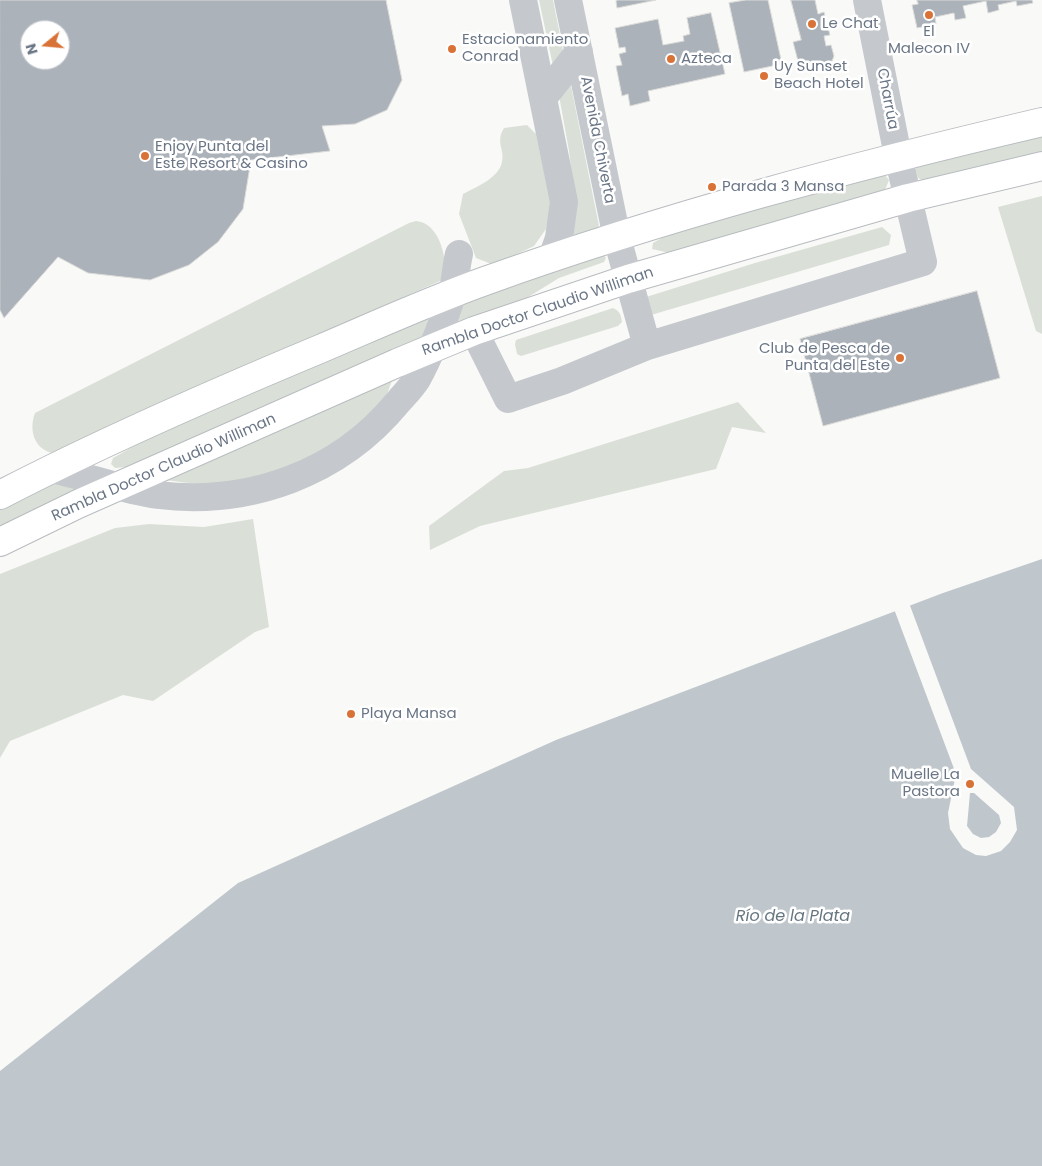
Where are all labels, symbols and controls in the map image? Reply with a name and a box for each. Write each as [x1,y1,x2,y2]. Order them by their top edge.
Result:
marker: El Malecon IV [923,9,935,21]
place label: Le Chat [822,15,879,33]
marker: Le Chat [806,18,818,30]
north arrow [20,20,70,70]
place label: El Malecon IV [888,23,970,58]
place label: Estacionamiento Conrad [462,31,588,66]
text: N [21,41,43,57]
marker: Estacionamiento Conrad [446,43,458,55]
place label: Azteca [681,50,732,68]
marker: Azteca [665,53,677,65]
place label: Uy Sunset Beach Hotel [774,58,864,93]
street label: Charrúa [872,67,902,131]
marker: Uy Sunset Beach Hotel [758,70,770,82]
street label: Avenida Chiverta [576,75,618,205]
place label: Enjoy Punta del Este Resort & Casino [155,138,308,173]
marker: Enjoy Punta del Este Resort & Casino [139,150,151,162]
place label: Parada 3 Mansa [722,178,844,196]
marker: Parada 3 Mansa [706,181,718,193]
street label: Rambla Doctor Claudio Williman [420,264,656,360]
place label: Club de Pesca de Punta del Este [759,340,890,375]
marker: Club de Pesca de Punta del Este [894,352,906,364]
street label: Rambla Doctor Claudio Williman [49,410,279,526]
place label: Playa Mansa [361,705,457,723]
marker: Playa Mansa [345,708,357,720]
place label: Muelle La Pastora [891,766,960,801]
marker: Muelle La Pastora [964,778,976,790]
water label: Río de la Plata [736,907,850,927]

